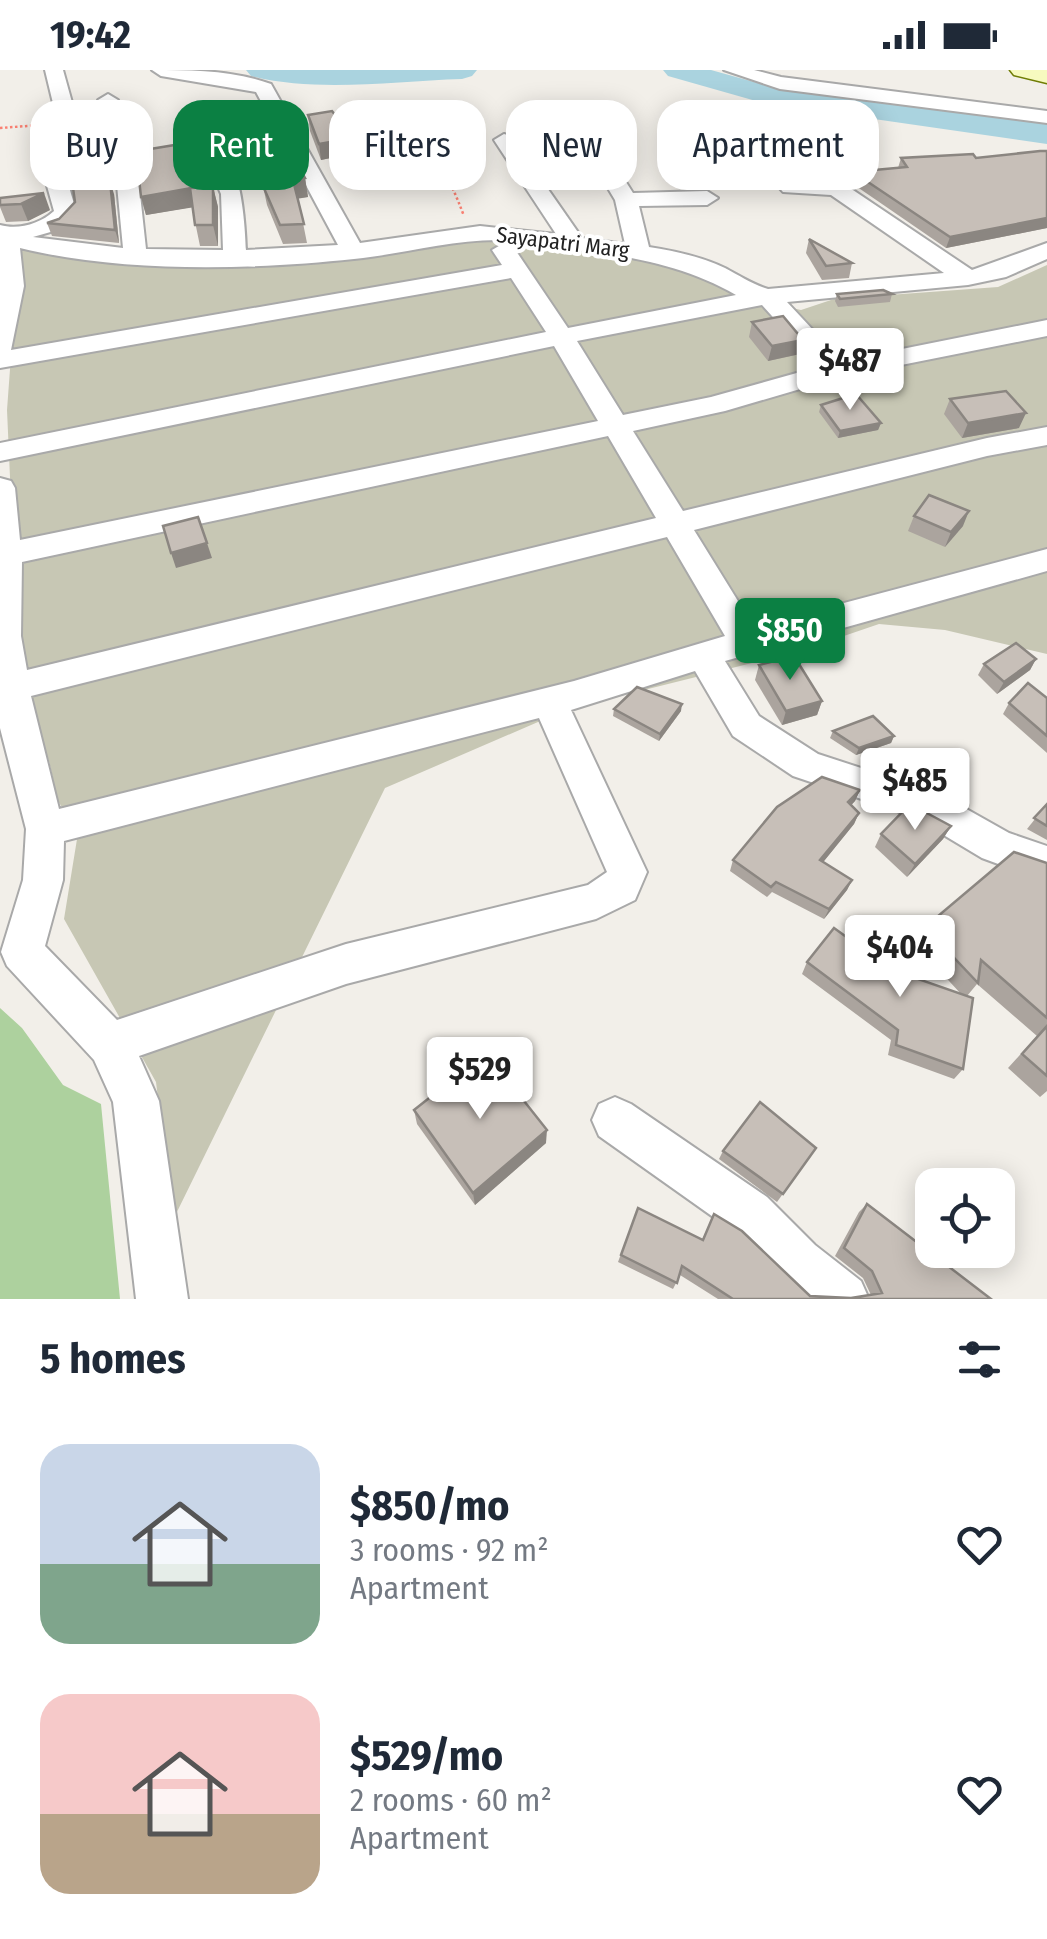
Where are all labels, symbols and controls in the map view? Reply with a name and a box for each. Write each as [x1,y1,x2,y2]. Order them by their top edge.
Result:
text: 19:42 [50,12,131,58]
chip: Buy [30,100,153,190]
chip: Rent [173,100,309,190]
chip: Filters [329,100,486,190]
chip: New [506,100,637,190]
chip: Apartment [657,100,879,190]
street label: Sayapatri Marg [495,221,632,264]
pin: $487 [791,328,909,413]
text: $487 [819,341,881,379]
pin: $850 [731,598,849,683]
text: $850 [757,611,823,649]
pin: $485 [856,748,974,833]
text: $485 [883,761,948,799]
pin: $404 [841,915,959,1000]
text: $404 [867,928,933,966]
pin: $529 [421,1037,539,1122]
text: $529 [449,1050,511,1088]
map controls [915,1168,1015,1268]
button: locate [915,1168,1015,1268]
icon: filters [952,1332,1007,1387]
text: 5 homes [40,1334,186,1384]
text: $850/mo [350,1481,510,1531]
icon: home [120,1484,240,1604]
icon: heart [952,1517,1007,1572]
text: 3 rooms · 92 m² [350,1531,549,1569]
text: Apartment [350,1569,489,1607]
text: $529/mo [350,1731,503,1781]
icon: home [120,1734,240,1854]
icon: heart [952,1767,1007,1822]
text: 2 rooms · 60 m² [350,1781,552,1819]
text: Apartment [350,1819,489,1857]

